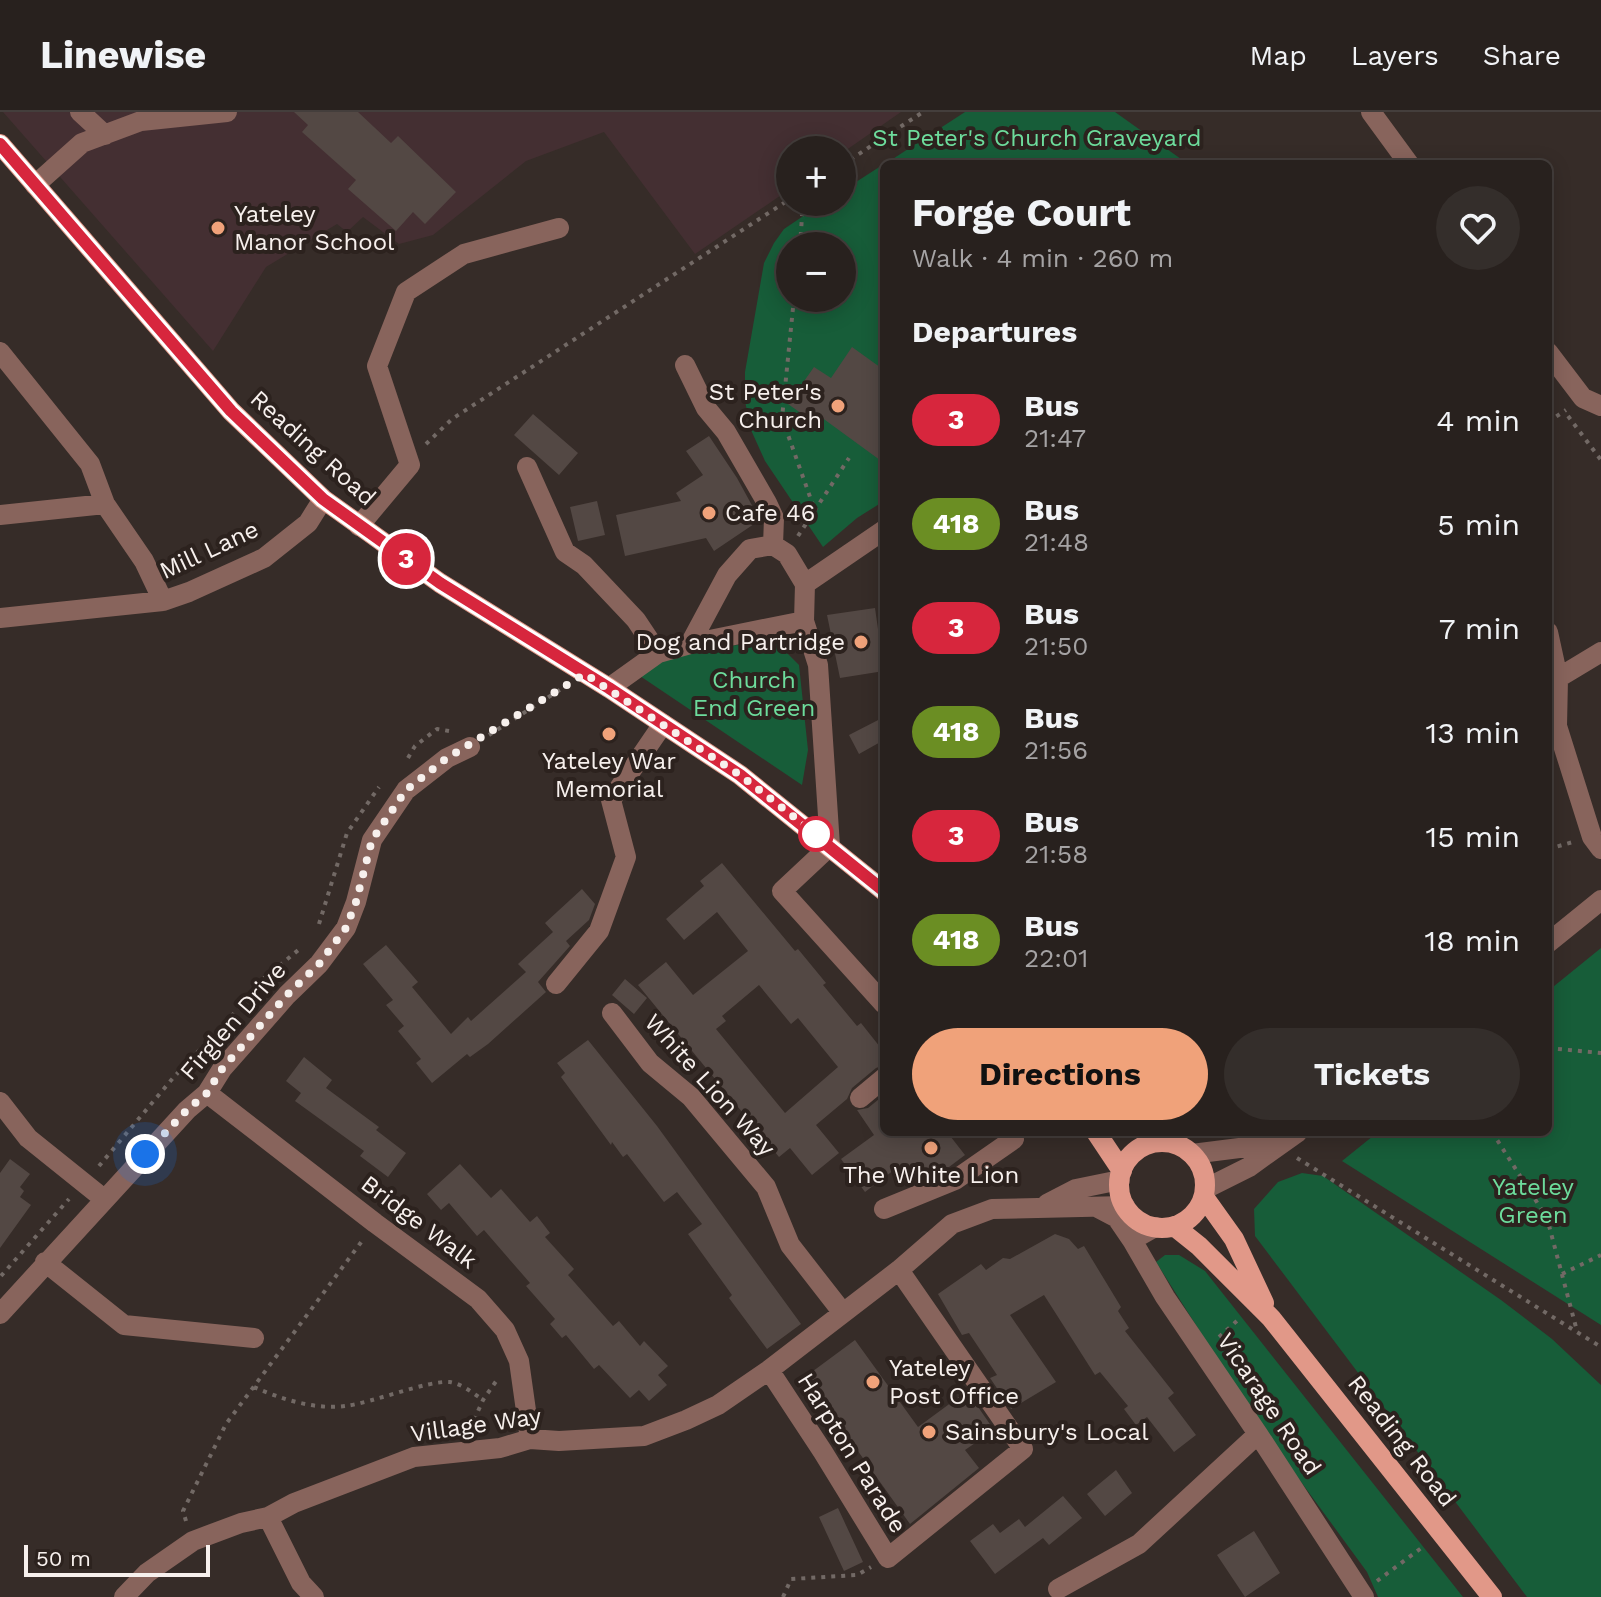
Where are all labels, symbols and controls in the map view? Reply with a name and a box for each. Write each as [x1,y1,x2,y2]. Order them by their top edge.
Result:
text: Linewise [40,33,206,77]
text: Map [1250,39,1307,72]
text: Layers [1351,39,1439,72]
text: Share [1483,39,1561,72]
park label: St Peter's Church Graveyard [872,124,1202,152]
map controls [776,136,856,312]
button: + [776,136,856,216]
button: heart [1436,186,1520,270]
text: Forge Court [912,191,1131,235]
place label: Yateley Manor School [234,200,395,256]
marker: Yateley Manor School [209,219,227,237]
button: − [776,232,856,312]
text: Walk · 4 min · 260 m [912,243,1173,273]
text: Departures [912,314,1077,349]
place label: St Peter's Church [709,378,822,434]
street label: Reading Road [245,384,381,512]
text: Bus [1024,388,1079,423]
marker: St Peter's Church [829,397,847,415]
text: 3 [948,403,964,436]
text: 4 min [1436,403,1520,438]
text: 21:47 [1024,423,1086,453]
text: Bus [1024,492,1079,527]
place label: Cafe 46 [725,499,815,527]
marker: Cafe 46 [700,504,718,522]
text: 418 [932,507,980,540]
text: 5 min [1437,507,1520,542]
street label: Mill Lane [155,515,263,585]
text: 21:48 [1024,527,1089,557]
line badge: 3 [380,533,432,585]
text: 3 [398,542,414,575]
text: Bus [1024,596,1079,631]
text: 3 [948,611,964,644]
text: 7 min [1439,611,1520,646]
place label: Dog and Partridge [635,628,845,656]
text: 21:50 [1024,631,1088,661]
marker: Dog and Partridge [852,633,870,651]
park label: Church End Green [693,666,815,722]
text: Bus [1024,700,1079,735]
text: 418 [932,715,980,748]
text: 13 min [1425,715,1520,750]
marker: Yateley War Memorial [600,725,618,743]
text: 21:56 [1024,735,1088,765]
place label: Yateley War Memorial [542,747,676,803]
text: Bus [1024,804,1079,839]
unlabelled marker [799,817,833,851]
text: 3 [948,819,964,852]
text: 15 min [1425,819,1520,854]
text: 21:58 [1024,839,1088,869]
text: Bus [1024,908,1079,943]
text: 418 [932,923,980,956]
text: 18 min [1424,923,1520,958]
text: 22:01 [1024,943,1088,973]
street label: Firglen Drive [174,956,292,1086]
street label: White Lion Way [639,1008,781,1162]
button: Directions [912,1028,1208,1120]
button: Tickets [1224,1028,1520,1120]
your location [125,1134,165,1174]
marker: The White Lion [922,1139,940,1157]
place label: The White Lion [843,1161,1019,1189]
street label: Bridge Walk [356,1169,483,1275]
park label: Yateley Green [1492,1173,1574,1229]
street label: Vicarage Road [1211,1328,1327,1480]
place label: Yateley Post Office [889,1354,1019,1410]
street label: Harpton Parade [792,1368,912,1538]
street label: Reading Road [1342,1370,1462,1512]
marker: Yateley Post Office [864,1373,882,1391]
street label: Village Way [409,1402,544,1448]
place label: Sainsbury's Local [945,1418,1149,1446]
marker: Sainsbury's Local [920,1423,938,1441]
scale bar [24,1541,210,1577]
text: 50 m [36,1546,91,1571]

